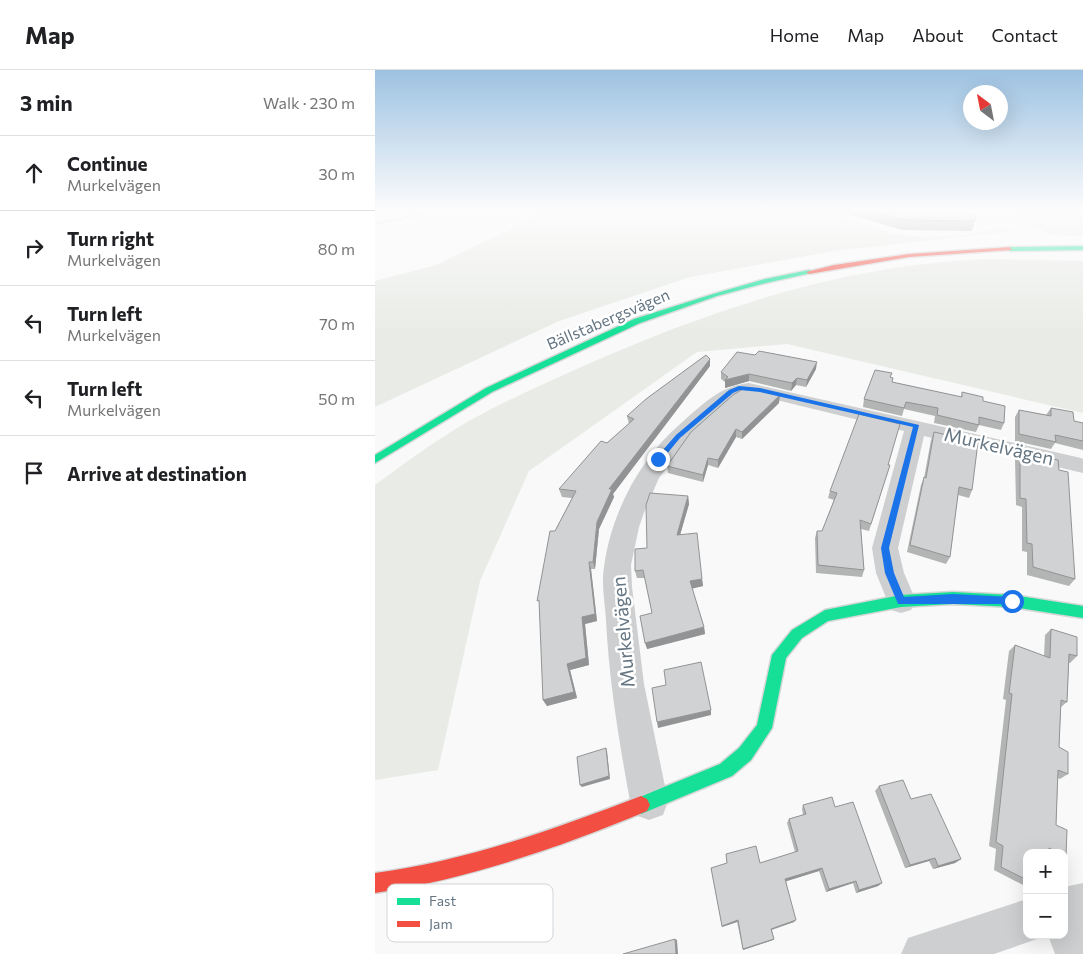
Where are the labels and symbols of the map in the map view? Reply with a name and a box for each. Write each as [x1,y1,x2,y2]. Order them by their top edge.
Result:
north arrow [963,85,1008,130]
street label: Bällstabergsvägen [544,284,672,353]
street label: Murkelvägen [942,422,1056,469]
route end [647,448,670,471]
street label: Murkelvägen [606,576,639,689]
route start [1001,590,1024,613]
legend [387,884,553,942]
text: Fast [429,892,456,909]
text: Jam [429,915,453,932]

